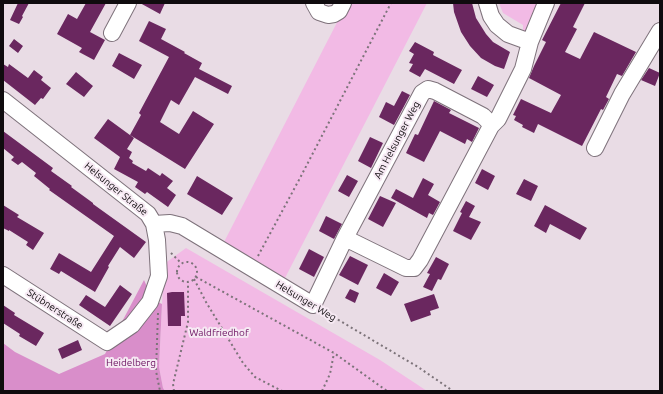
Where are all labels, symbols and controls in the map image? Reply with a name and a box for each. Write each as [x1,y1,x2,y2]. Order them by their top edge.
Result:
street label: Am Helsunger Weg [372,99,422,181]
street label: Helsunger Straße [82,160,150,218]
street label: Helsunger Weg [274,278,338,324]
street label: Stübnerstraße [25,286,85,332]
park label: Waldfriedhof [189,327,249,339]
park label: Heidelberg [106,357,156,369]

